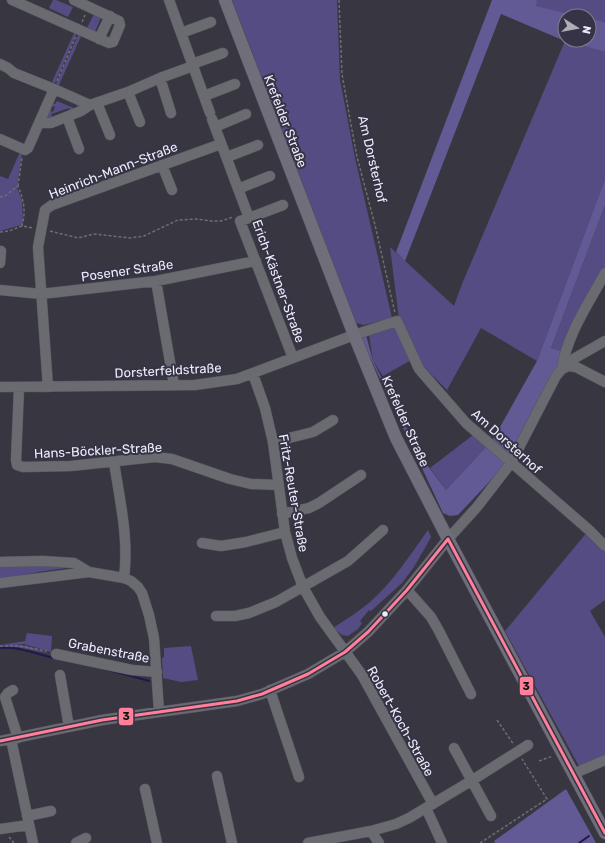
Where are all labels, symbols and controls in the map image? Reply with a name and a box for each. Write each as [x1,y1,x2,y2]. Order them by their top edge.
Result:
north arrow [557,8,597,48]
text: N [579,25,593,35]
street label: Krefelder Straße [261,73,310,170]
street label: Am Dorsterhof [355,114,390,204]
street label: Heinrich-Mann-Straße [47,139,180,202]
street label: Erich-Kästner-Straße [249,218,308,345]
street label: Posener Straße [80,257,174,284]
street label: Dorsterfeldstraße [114,360,222,381]
street label: Krefelder Straße [379,373,432,469]
street label: Am Dorsterhof [469,406,545,477]
street label: Fritz-Reuter-Straße [276,433,311,553]
street label: Hans-Böckler-Straße [34,440,162,461]
unlabelled marker [380,609,390,619]
street label: Grabenstraße [67,635,151,666]
street label: Robert-Koch-Straße [364,664,437,779]
line badge: 3 [519,676,534,696]
text: 3 [522,680,530,693]
line badge: 3 [118,707,134,726]
text: 3 [122,710,130,723]

